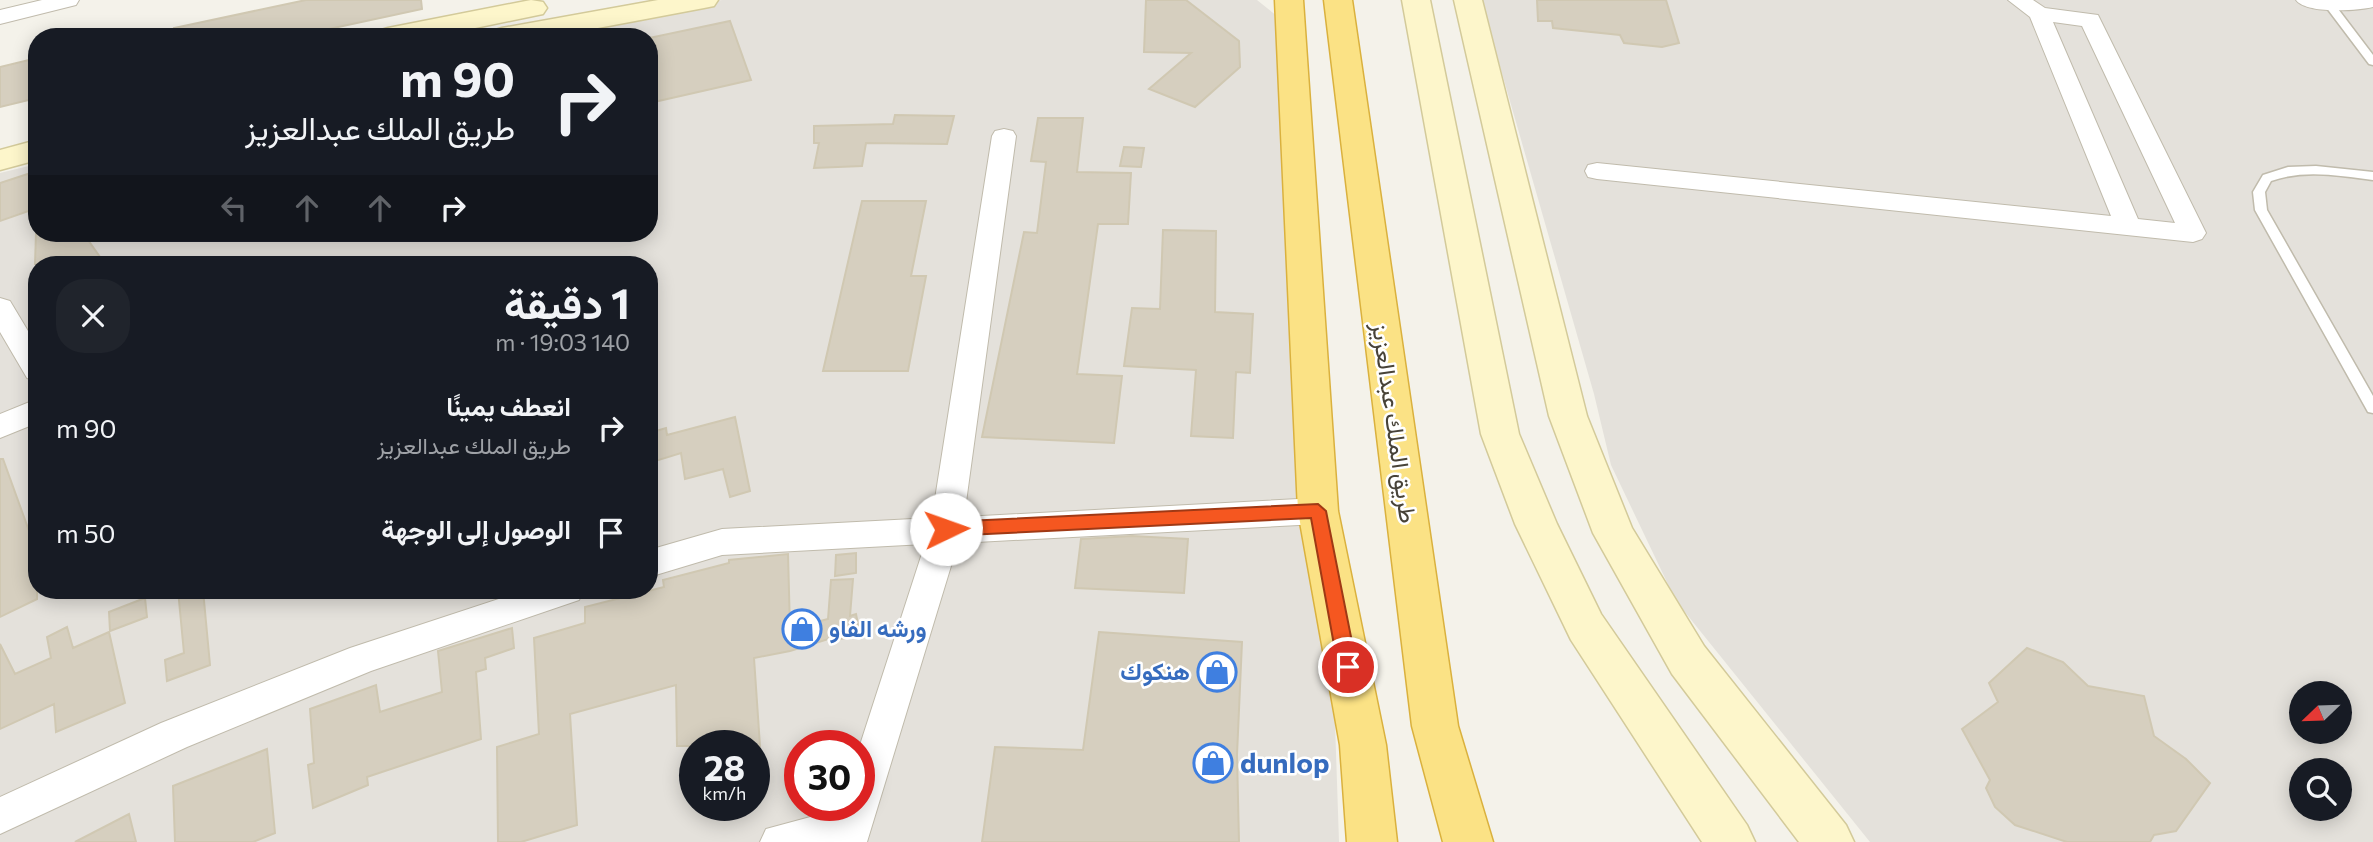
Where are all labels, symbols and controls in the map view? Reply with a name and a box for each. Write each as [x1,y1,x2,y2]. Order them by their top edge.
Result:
text: 90 m [400,47,515,107]
icon: right [539,56,630,147]
text: طريق الملك عبدالعزيز [245,107,515,147]
icon: left [215,189,253,227]
icon: ahead [288,189,326,227]
icon: ahead [361,189,399,227]
icon: right [434,189,472,227]
text: 1 دقيقة [504,276,630,328]
button: close [56,279,130,353]
street label: طريق الملك عبدالعزيز [1365,320,1424,525]
text: 140 m · 19:03 [495,328,630,356]
text: انعطف يمينًا [446,390,571,421]
icon: right [592,409,630,447]
text: 90 m [56,412,116,443]
text: طريق الملك عبدالعزيز [377,431,571,459]
position arrow [909,492,983,566]
text: الوصول إلى الوجهة [381,513,571,544]
icon: arrive [592,514,630,552]
text: 50 m [56,517,116,548]
shop icon: ورشه الفاو [781,608,823,650]
place label: ورشه الفاو [829,613,927,644]
pin [1318,637,1378,697]
icon: arrive [1329,648,1367,686]
shop icon: هنكوك [1196,651,1238,693]
place label: هنكوك [1120,656,1190,687]
north arrow [2289,681,2352,744]
map controls [2289,681,2352,821]
speed limit sign: 30 [784,730,875,821]
shop icon: dunlop [1192,742,1234,784]
text: 28 [704,745,745,788]
place label: dunlop [1240,745,1330,779]
button: search [2289,758,2352,821]
text: km/h [703,782,746,804]

